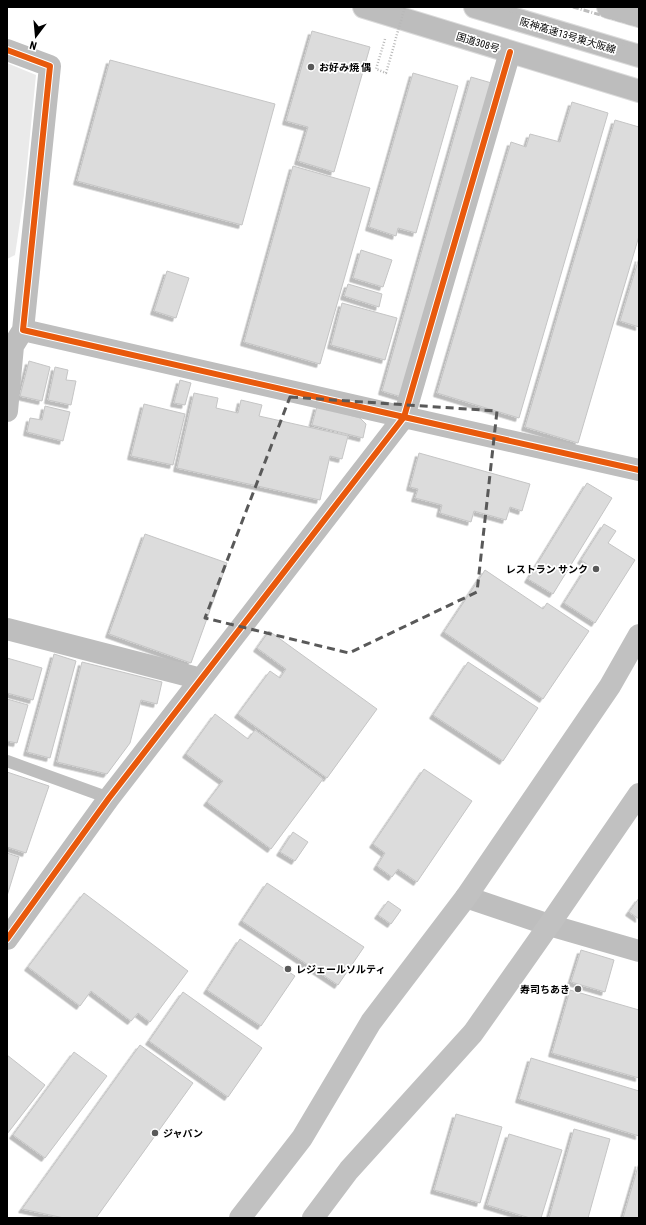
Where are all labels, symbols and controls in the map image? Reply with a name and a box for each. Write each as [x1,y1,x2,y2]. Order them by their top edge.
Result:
north arrow [16,16,56,56]
street label: 阪神高速13号東大阪線 [518,16,617,55]
street label: 国道308号 [455,31,501,54]
text: N [28,38,38,52]
marker: お好み焼 偶 [306,62,316,72]
place label: お好み焼 偶 [319,62,371,73]
place label: レストラン サンク [506,564,588,575]
marker: レストラン サンク [591,564,601,574]
marker: レジェールソルティ [283,964,293,974]
place label: レジェールソルティ [296,964,385,975]
place label: 寿司ちあき [520,984,570,995]
marker: 寿司ちあき [573,984,583,994]
marker: ジャパン [150,1128,160,1138]
place label: ジャパン [163,1128,203,1139]

